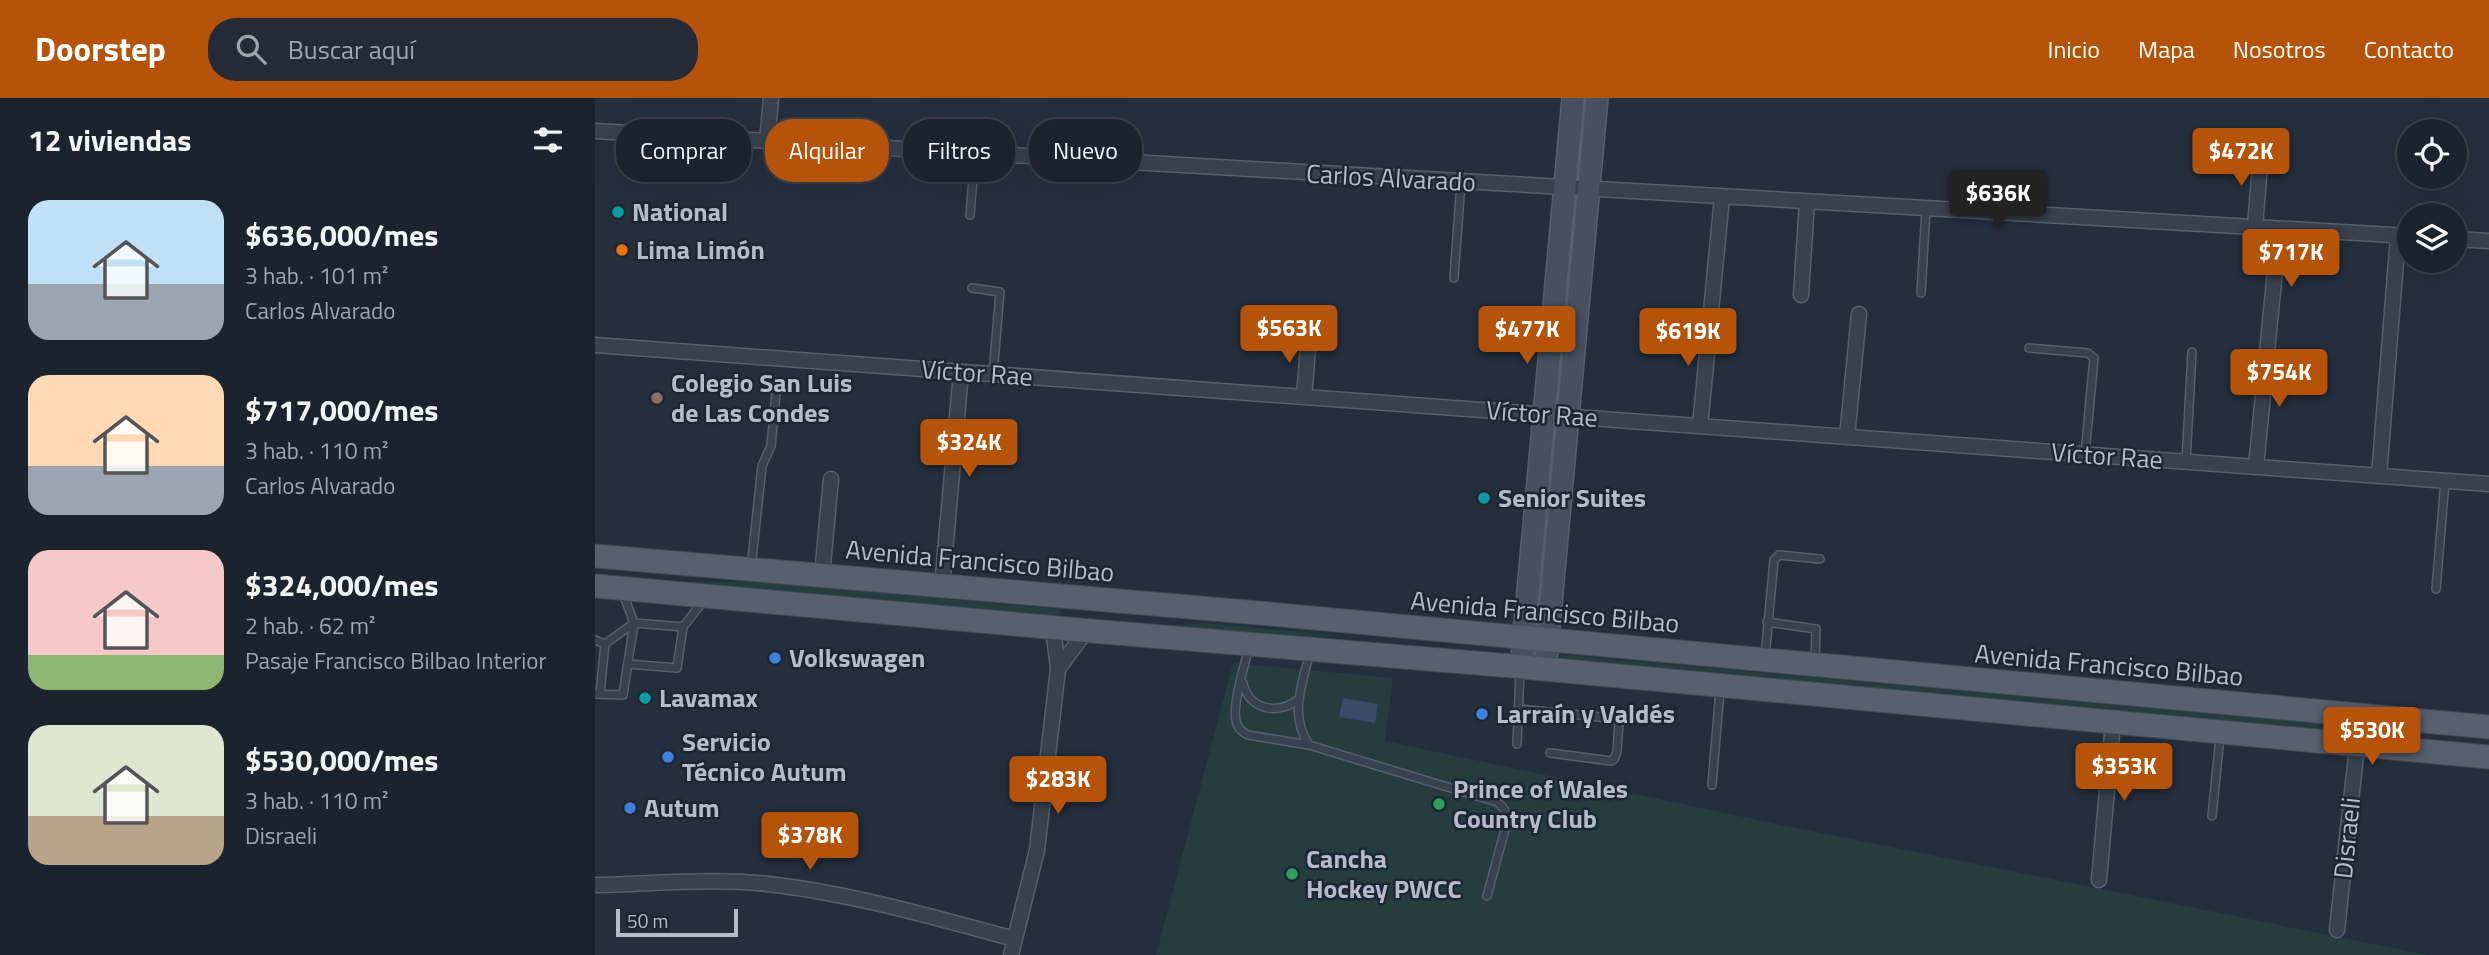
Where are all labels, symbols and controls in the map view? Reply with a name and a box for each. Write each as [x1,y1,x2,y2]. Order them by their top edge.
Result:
search box [208,18,698,81]
text: Doorstep [35,24,166,74]
icon: search [232,30,270,68]
text: Buscar aquí [288,30,415,69]
text: Inicio [2048,31,2100,67]
text: Mapa [2138,31,2195,67]
text: Nosotros [2233,31,2326,67]
text: Contacto [2364,31,2454,67]
text: 12 viviendas [28,117,191,163]
chip: Comprar [616,119,751,182]
chip: Alquilar [765,119,889,182]
chip: Filtros [903,119,1015,182]
chip: Nuevo [1029,119,1142,182]
map controls [2397,119,2467,273]
button: locate [2397,119,2467,189]
icon: filters [529,121,567,159]
pin: $472K [2192,129,2290,188]
text: $472K [2208,133,2274,168]
street label: Carlos Alvarado [1305,154,1477,201]
pin: $636K [1949,170,2047,230]
text: $636K [1965,175,2031,210]
place label: National [632,192,728,231]
button: layers [2397,203,2467,273]
marker: National [610,204,626,220]
text: $636,000/mes [245,212,438,258]
icon: home [84,228,168,312]
place label: Lima Limón [636,230,765,269]
pin: $717K [2242,230,2340,289]
text: $717K [2258,234,2324,269]
marker: Lima Limón [614,242,630,258]
text: 3 hab. · 101 m² [245,258,388,293]
text: Carlos Alvarado [245,293,395,328]
pin: $563K [1240,306,1338,365]
pin: $477K [1478,306,1576,366]
pin: $619K [1639,308,1737,368]
text: $563K [1256,310,1322,345]
text: $477K [1494,311,1560,346]
text: $619K [1655,313,1721,348]
street label: Víctor Rae [920,349,1034,396]
pin: $754K [2230,350,2328,409]
text: $754K [2246,354,2312,389]
place label: Colegio San Luis de Las Condes [671,363,852,432]
text: $717,000/mes [245,387,438,433]
marker: Colegio San Luis de Las Condes [649,390,665,406]
street label: Víctor Rae [1485,390,1599,437]
icon: home [84,403,168,487]
pin: $324K [920,420,1018,479]
text: $324K [936,424,1002,459]
street label: Víctor Rae [2050,432,2164,479]
text: 3 hab. · 110 m² [245,433,388,468]
text: Carlos Alvarado [245,468,395,503]
place label: Senior Suites [1498,478,1646,517]
marker: Senior Suites [1476,490,1492,506]
street label: Avenida Francisco Bilbao [844,529,1116,592]
text: $324,000/mes [245,562,438,608]
icon: home [84,578,168,662]
street label: Avenida Francisco Bilbao [1409,580,1681,643]
text: 2 hab. · 62 m² [245,608,375,643]
street label: Avenida Francisco Bilbao [1973,633,2245,696]
place label: Volkswagen [789,638,925,677]
text: Pasaje Francisco Bilbao Interior [245,643,546,678]
marker: Volkswagen [767,650,783,666]
place label: Lavamax [659,678,758,717]
marker: Lavamax [637,690,653,706]
place label: Larraín y Valdés [1496,694,1675,733]
marker: Larraín y Valdés [1474,706,1490,722]
pin: $530K [2323,708,2421,767]
text: $530K [2339,712,2405,747]
place label: Servicio Técnico Autum [682,722,847,791]
text: $530,000/mes [245,737,438,783]
pin: $353K [2075,744,2173,803]
text: $353K [2091,748,2157,783]
marker: Servicio Técnico Autum [660,749,676,765]
icon: home [84,753,168,837]
pin: $283K [1009,756,1107,816]
text: $283K [1025,761,1091,796]
place label: Prince of Wales Country Club [1453,769,1628,838]
text: 3 hab. · 110 m² [245,783,388,818]
place label: Autum [644,788,720,827]
street label: Disraeli [2323,795,2370,880]
marker: Prince of Wales Country Club [1431,796,1447,812]
marker: Autum [622,800,638,816]
pin: $378K [761,812,859,872]
text: $378K [777,817,843,852]
text: Disraeli [245,818,317,853]
place label: Cancha Hockey PWCC [1306,839,1462,908]
marker: Cancha Hockey PWCC [1284,866,1300,882]
scale bar [616,906,739,938]
text: 50 m [627,906,668,935]

